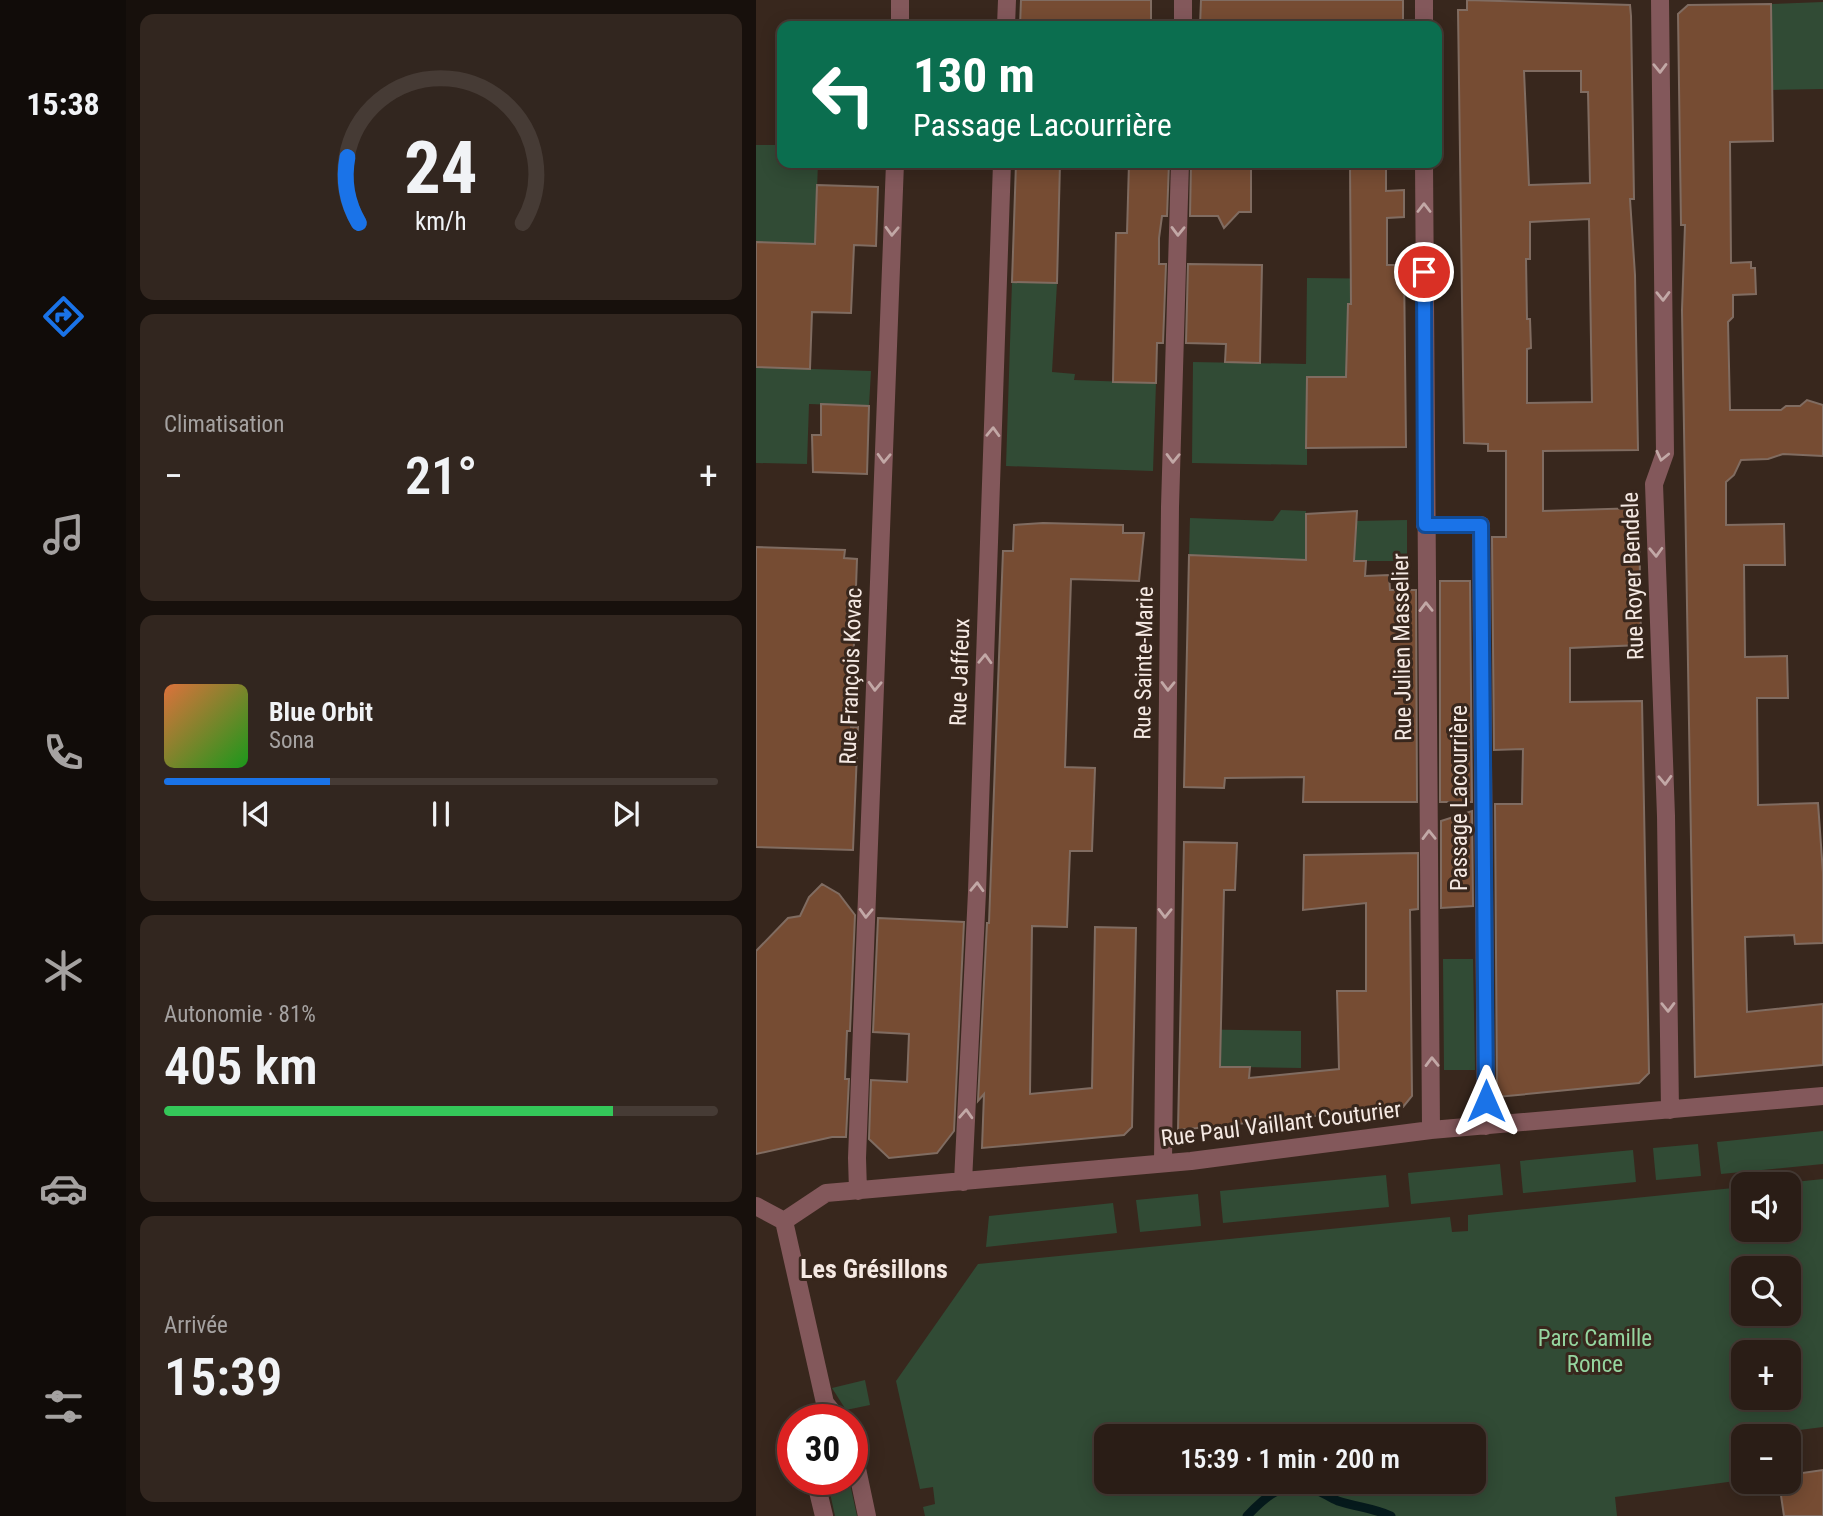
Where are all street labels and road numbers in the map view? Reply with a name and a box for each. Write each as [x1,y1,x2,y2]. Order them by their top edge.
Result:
street label: Rue Royer Bendele [1617,491,1649,661]
street label: Rue Julien Masselier [1387,553,1417,741]
street label: Rue Sainte-Marie [1129,586,1159,740]
street label: Rue François Kovac [834,587,868,765]
street label: Rue Jaffeux [945,618,975,726]
street label: Passage Lacourrière [1446,705,1473,891]
street label: Rue Paul Vaillant Couturier [1159,1096,1403,1152]

